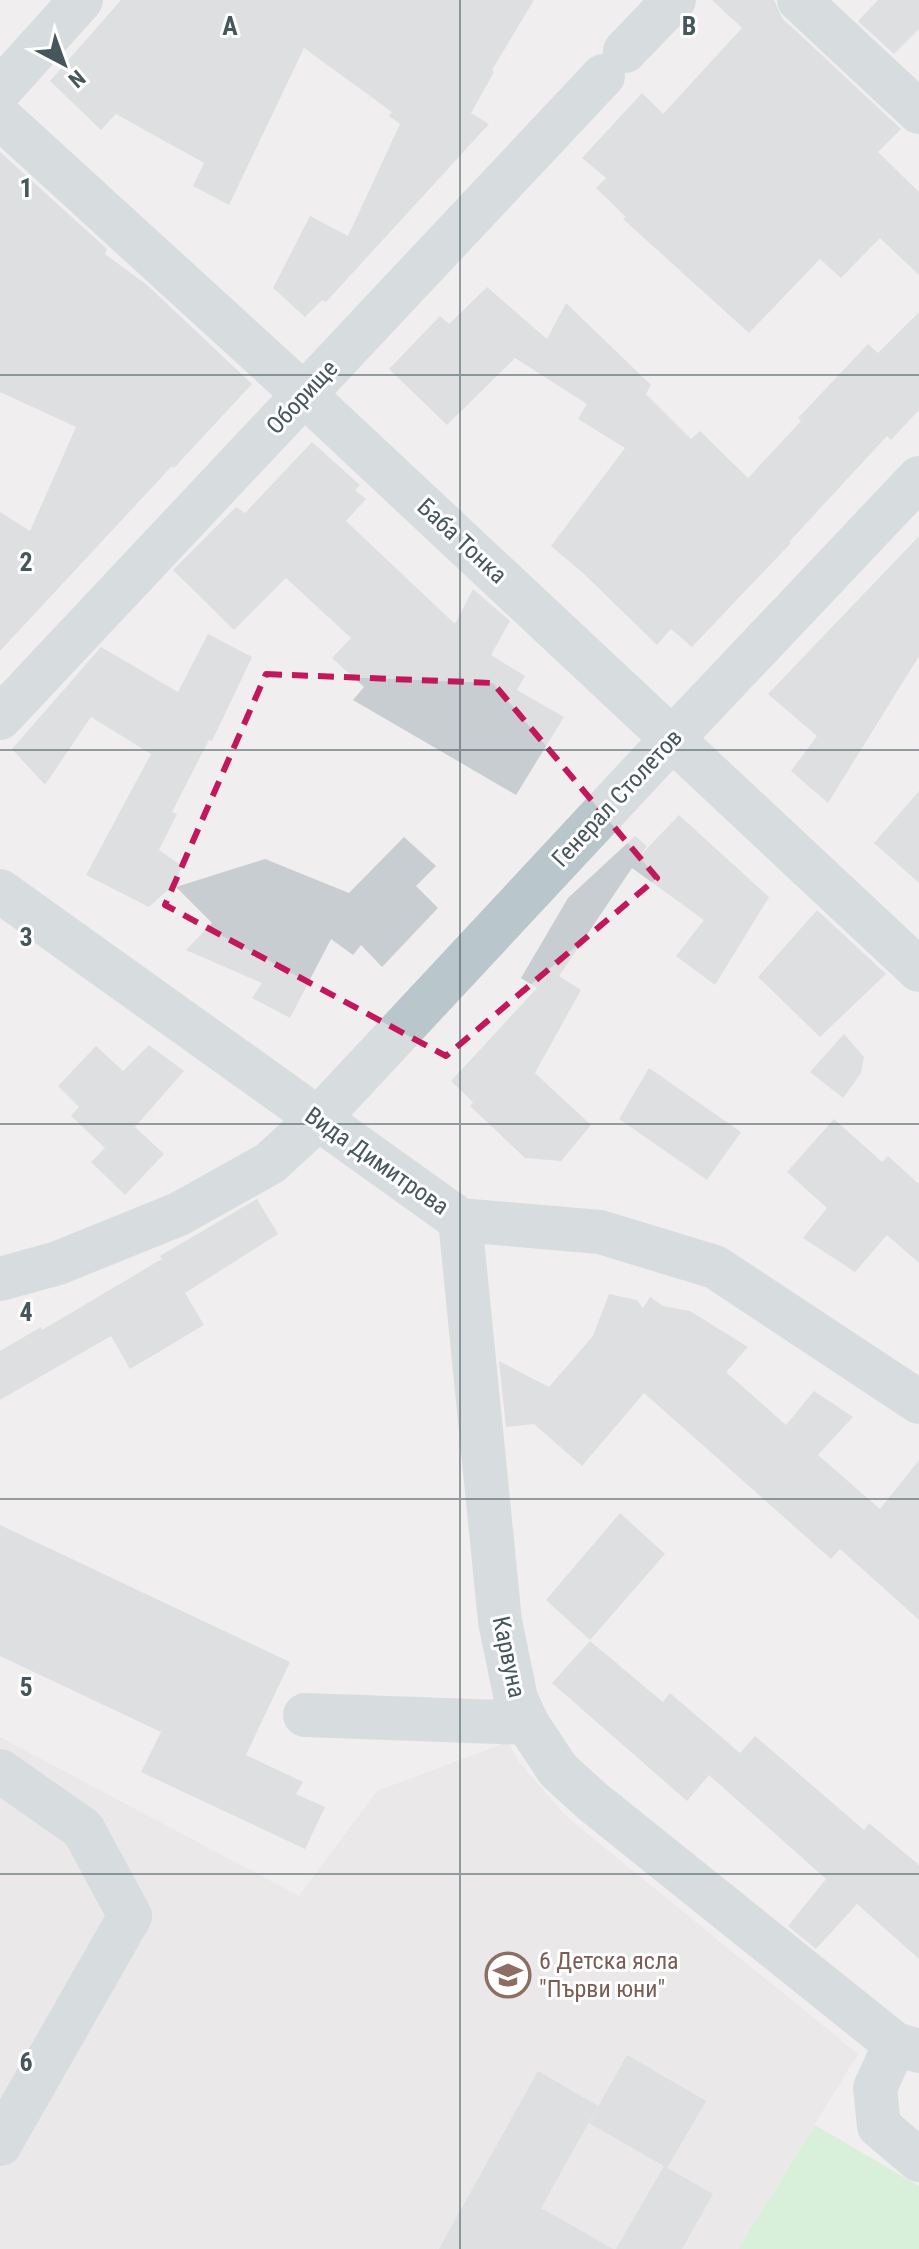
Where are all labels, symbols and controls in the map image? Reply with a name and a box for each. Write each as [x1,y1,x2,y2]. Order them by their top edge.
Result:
text: A [222,11,238,41]
text: B [682,11,696,41]
north arrow [24,24,104,104]
text: N [64,65,90,93]
text: 1 [19,173,33,203]
street label: Оборище [261,354,343,440]
street label: Баба Тонка [412,493,512,589]
text: 2 [19,547,33,577]
street label: Генерал Столетов [546,723,688,873]
text: 3 [19,922,33,952]
street label: Вида Димитрова [300,1101,454,1221]
text: 4 [19,1297,33,1327]
street label: Карвуна [487,1614,531,1700]
text: 5 [19,1672,33,1702]
place label: 6 Детска ясла "Първи юни" [539,1947,679,2003]
school or university icon: 6 Детска ясла "Първи юни" [484,1951,532,1999]
text: 6 [19,2047,33,2077]

